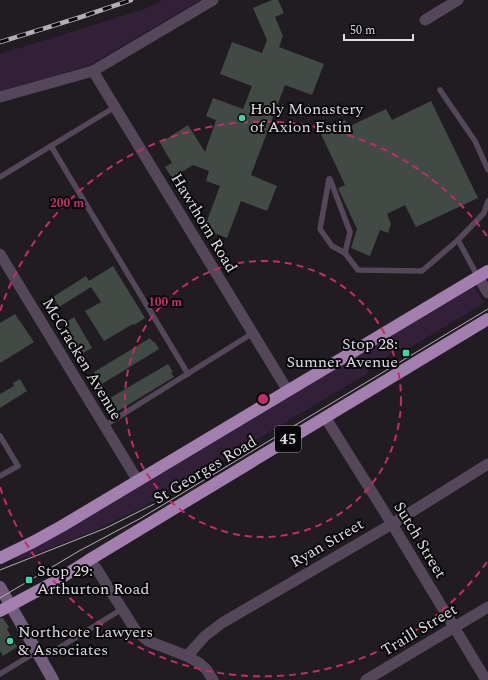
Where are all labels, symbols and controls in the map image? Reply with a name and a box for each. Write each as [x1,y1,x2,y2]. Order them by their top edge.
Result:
scale bar [344,16,413,42]
text: 50 m [350,21,375,40]
place label: Holy Monastery of Axion Estin [250,97,365,139]
marker: Holy Monastery of Axion Estin [237,113,247,123]
street label: Hawthorn Road [165,169,243,277]
text: 200 m [50,194,84,213]
street label: McCracken Avenue [36,293,128,425]
text: 100 m [148,293,182,312]
place label: Stop 28: Sumner Avenue [287,332,398,374]
marker: Stop 28: Sumner Avenue [401,348,411,358]
centre of rings [256,392,270,406]
road number: 45 [275,426,301,452]
street label: St Georges Road [149,430,261,510]
street label: Sutch Street [388,497,453,583]
street label: Ryan Street [286,512,369,574]
place label: Stop 29: Arthurton Road [37,559,149,601]
marker: Stop 29: Arthurton Road [24,575,34,585]
street label: Traill Street [376,598,462,662]
place label: Northcote Lawyers & Associates [18,620,153,662]
marker: Northcote Lawyers & Associates [5,636,15,646]

